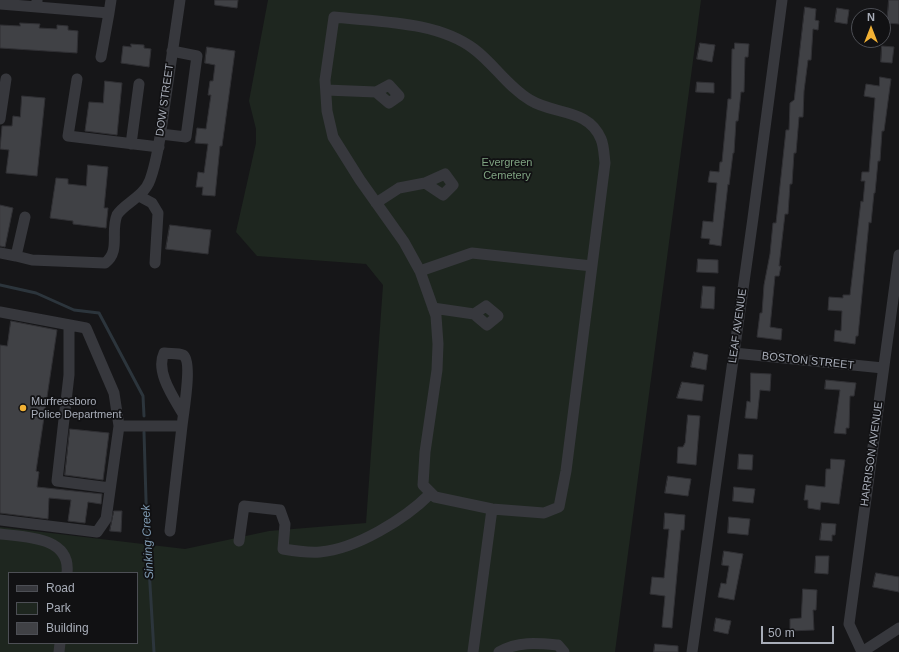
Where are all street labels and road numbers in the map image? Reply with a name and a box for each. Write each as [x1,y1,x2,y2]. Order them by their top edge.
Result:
street label: DOW STREET [153,63,177,137]
street label: LEAF AVENUE [726,288,750,364]
street label: BOSTON STREET [761,350,855,372]
street label: HARRISON AVENUE [858,401,886,507]

